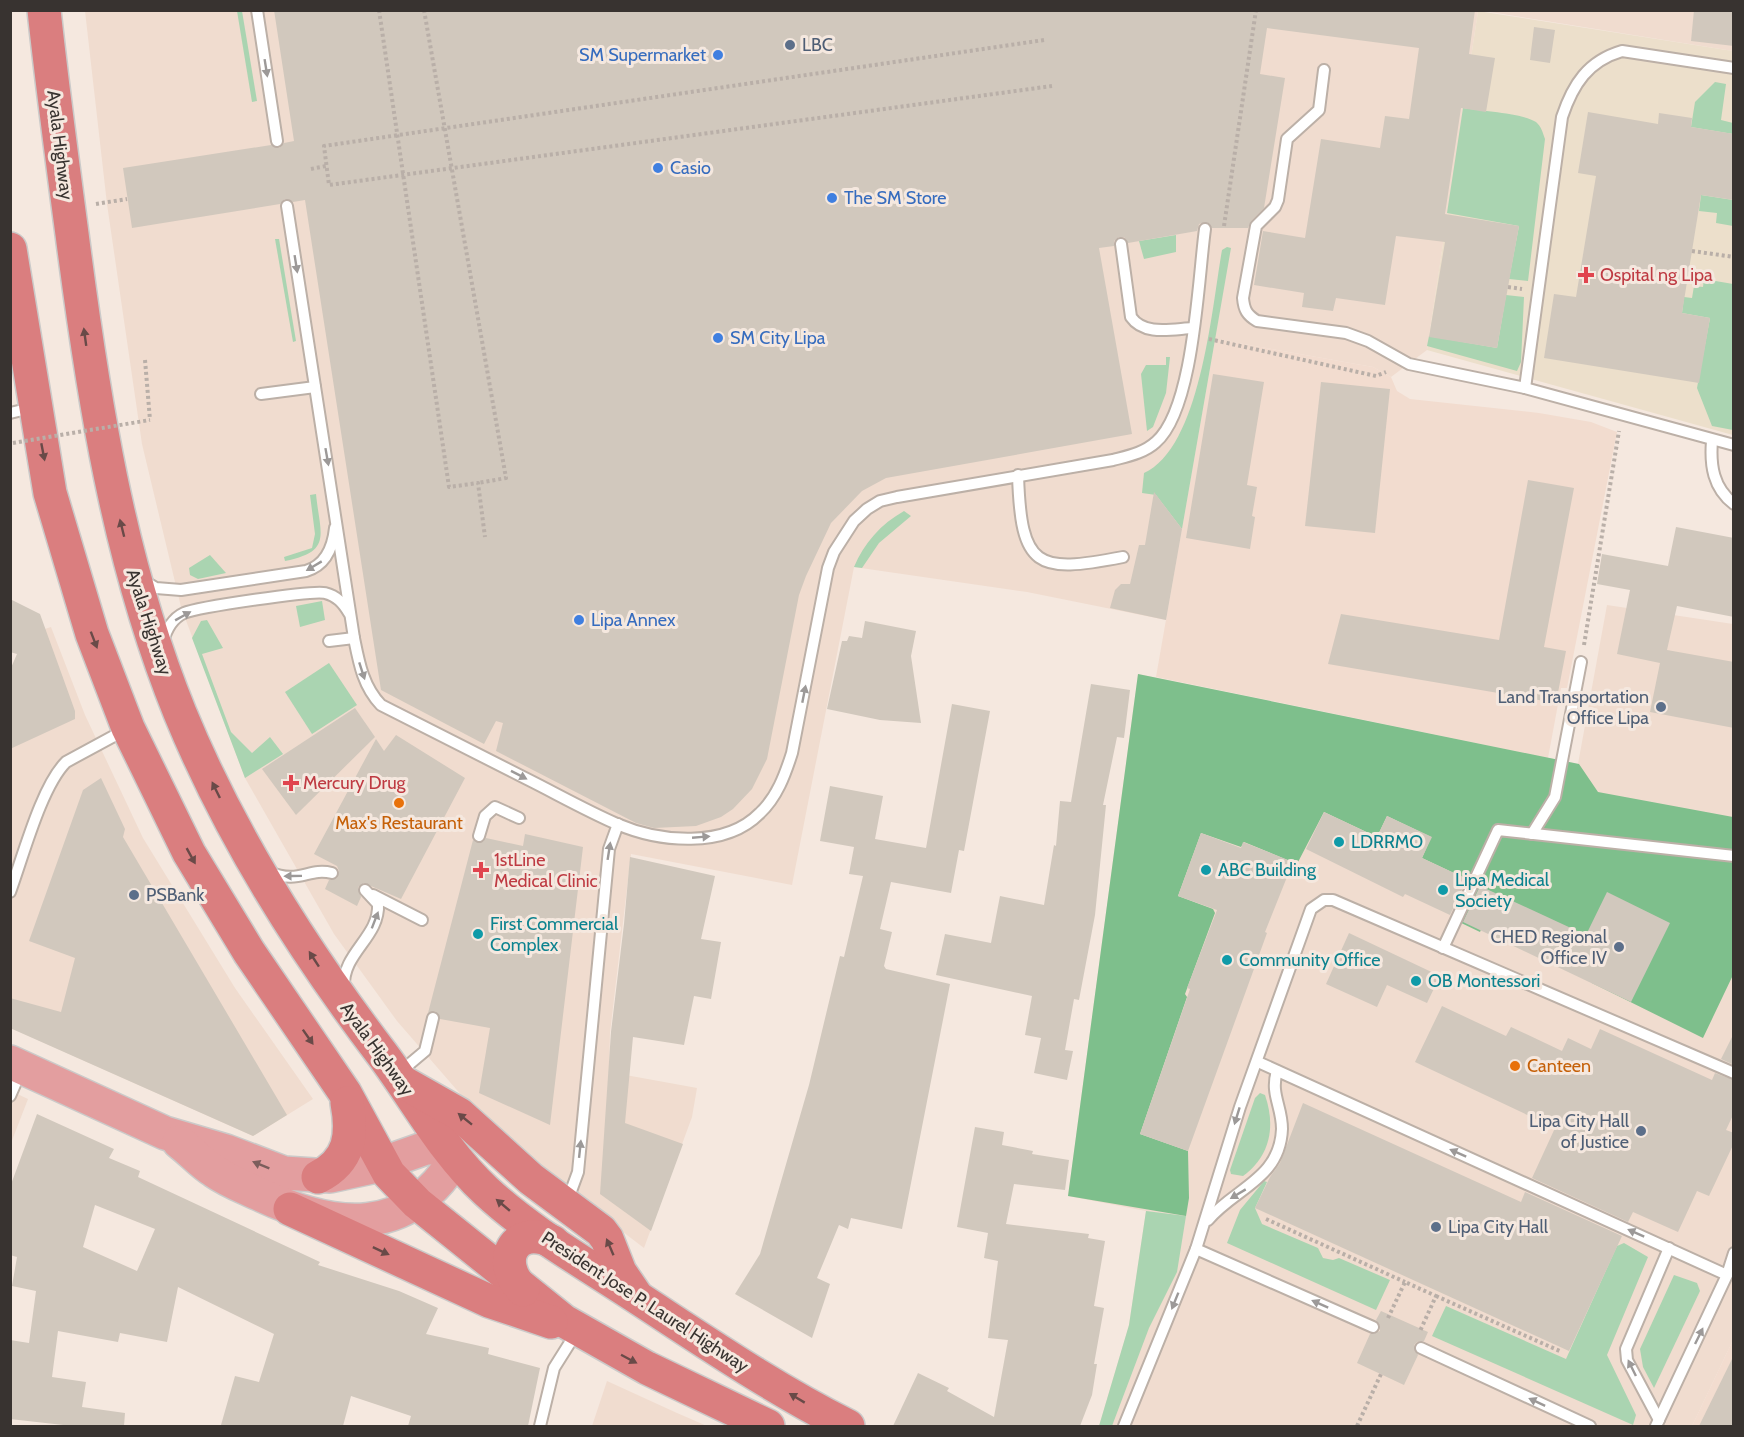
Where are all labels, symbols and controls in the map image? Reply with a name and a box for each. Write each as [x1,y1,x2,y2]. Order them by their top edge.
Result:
place label: LBC [802,34,833,56]
marker: LBC [783,38,797,52]
place label: SM Supermarket [579,44,706,66]
marker: SM Supermarket [711,48,725,62]
one-way arrow [262,59,271,78]
street label: Ayala Highway [42,89,78,201]
place label: Casio [670,157,711,179]
marker: Casio [651,161,665,175]
place label: The SM Store [844,187,947,209]
marker: The SM Store [825,191,839,205]
one-way arrow [292,255,301,274]
place label: Ospital ng Lipa [1600,264,1713,286]
marker: Ospital ng Lipa [1577,266,1595,284]
one-way arrow [81,327,90,346]
place label: SM City Lipa [730,327,826,349]
marker: SM City Lipa [711,331,725,345]
one-way arrow [39,443,48,462]
one-way arrow [322,447,331,466]
one-way arrow [116,519,126,538]
one-way arrow [305,561,322,571]
street label: Ayala Highway [122,566,176,678]
place label: Lipa Annex [591,609,676,631]
one-way arrow [175,611,192,621]
marker: Lipa Annex [572,613,586,627]
one-way arrow [90,631,99,649]
one-way arrow [357,662,367,680]
one-way arrow [800,684,809,703]
place label: Land Transportation Office Lipa [1498,686,1649,729]
marker: Land Transportation Office Lipa [1654,700,1668,714]
one-way arrow [511,770,528,779]
place label: Mercury Drug [303,772,407,794]
marker: Mercury Drug [284,776,298,790]
one-way arrow [211,782,220,799]
marker: Max's Restaurant [392,796,406,810]
place label: Max's Restaurant [335,812,463,834]
place label: LDRRMO [1351,831,1423,853]
one-way arrow [691,832,710,842]
marker: LDRRMO [1332,835,1346,849]
one-way arrow [605,841,614,860]
one-way arrow [186,848,196,865]
place label: 1stLine Medical Clinic [494,849,598,892]
place label: ABC Building [1218,859,1317,881]
marker: 1stLine Medical Clinic [472,861,490,879]
marker: ABC Building [1199,863,1213,877]
place label: Lipa Medical Society [1455,869,1550,912]
one-way arrow [283,872,302,881]
marker: Lipa Medical Society [1436,883,1450,897]
place label: PSBank [146,884,205,906]
marker: PSBank [127,888,141,902]
one-way arrow [370,911,380,929]
place label: First Commercial Complex [490,913,619,956]
place label: CHED Regional Office IV [1490,926,1608,969]
marker: First Commercial Complex [471,927,485,941]
marker: CHED Regional Office IV [1612,940,1626,954]
place label: Community Office [1239,949,1381,971]
one-way arrow [308,951,319,967]
marker: Community Office [1220,953,1234,967]
place label: OB Montessori [1428,970,1540,992]
marker: OB Montessori [1409,974,1423,988]
street label: Ayala Highway [336,998,418,1100]
one-way arrow [302,1029,314,1045]
place label: Canteen [1527,1055,1591,1077]
marker: Canteen [1508,1059,1522,1073]
one-way arrow [1232,1107,1241,1125]
place label: Lipa City Hall of Justice [1529,1110,1630,1153]
one-way arrow [457,1112,473,1125]
marker: Lipa City Hall of Justice [1634,1124,1648,1138]
one-way arrow [575,1140,585,1159]
one-way arrow [1449,1148,1467,1158]
one-way arrow [252,1160,270,1170]
one-way arrow [1230,1188,1246,1199]
one-way arrow [495,1199,511,1212]
place label: Lipa City Hall [1448,1216,1549,1238]
marker: Lipa City Hall [1429,1220,1443,1234]
street label: President Jose P. Laurel Highway [537,1227,753,1377]
one-way arrow [1627,1228,1645,1238]
one-way arrow [605,1237,615,1255]
one-way arrow [372,1247,389,1256]
one-way arrow [1170,1292,1179,1310]
one-way arrow [1311,1299,1328,1308]
one-way arrow [1694,1327,1704,1345]
one-way arrow [621,1354,638,1364]
one-way arrow [1627,1359,1637,1377]
one-way arrow [788,1393,805,1403]
one-way arrow [1527,1397,1545,1407]

